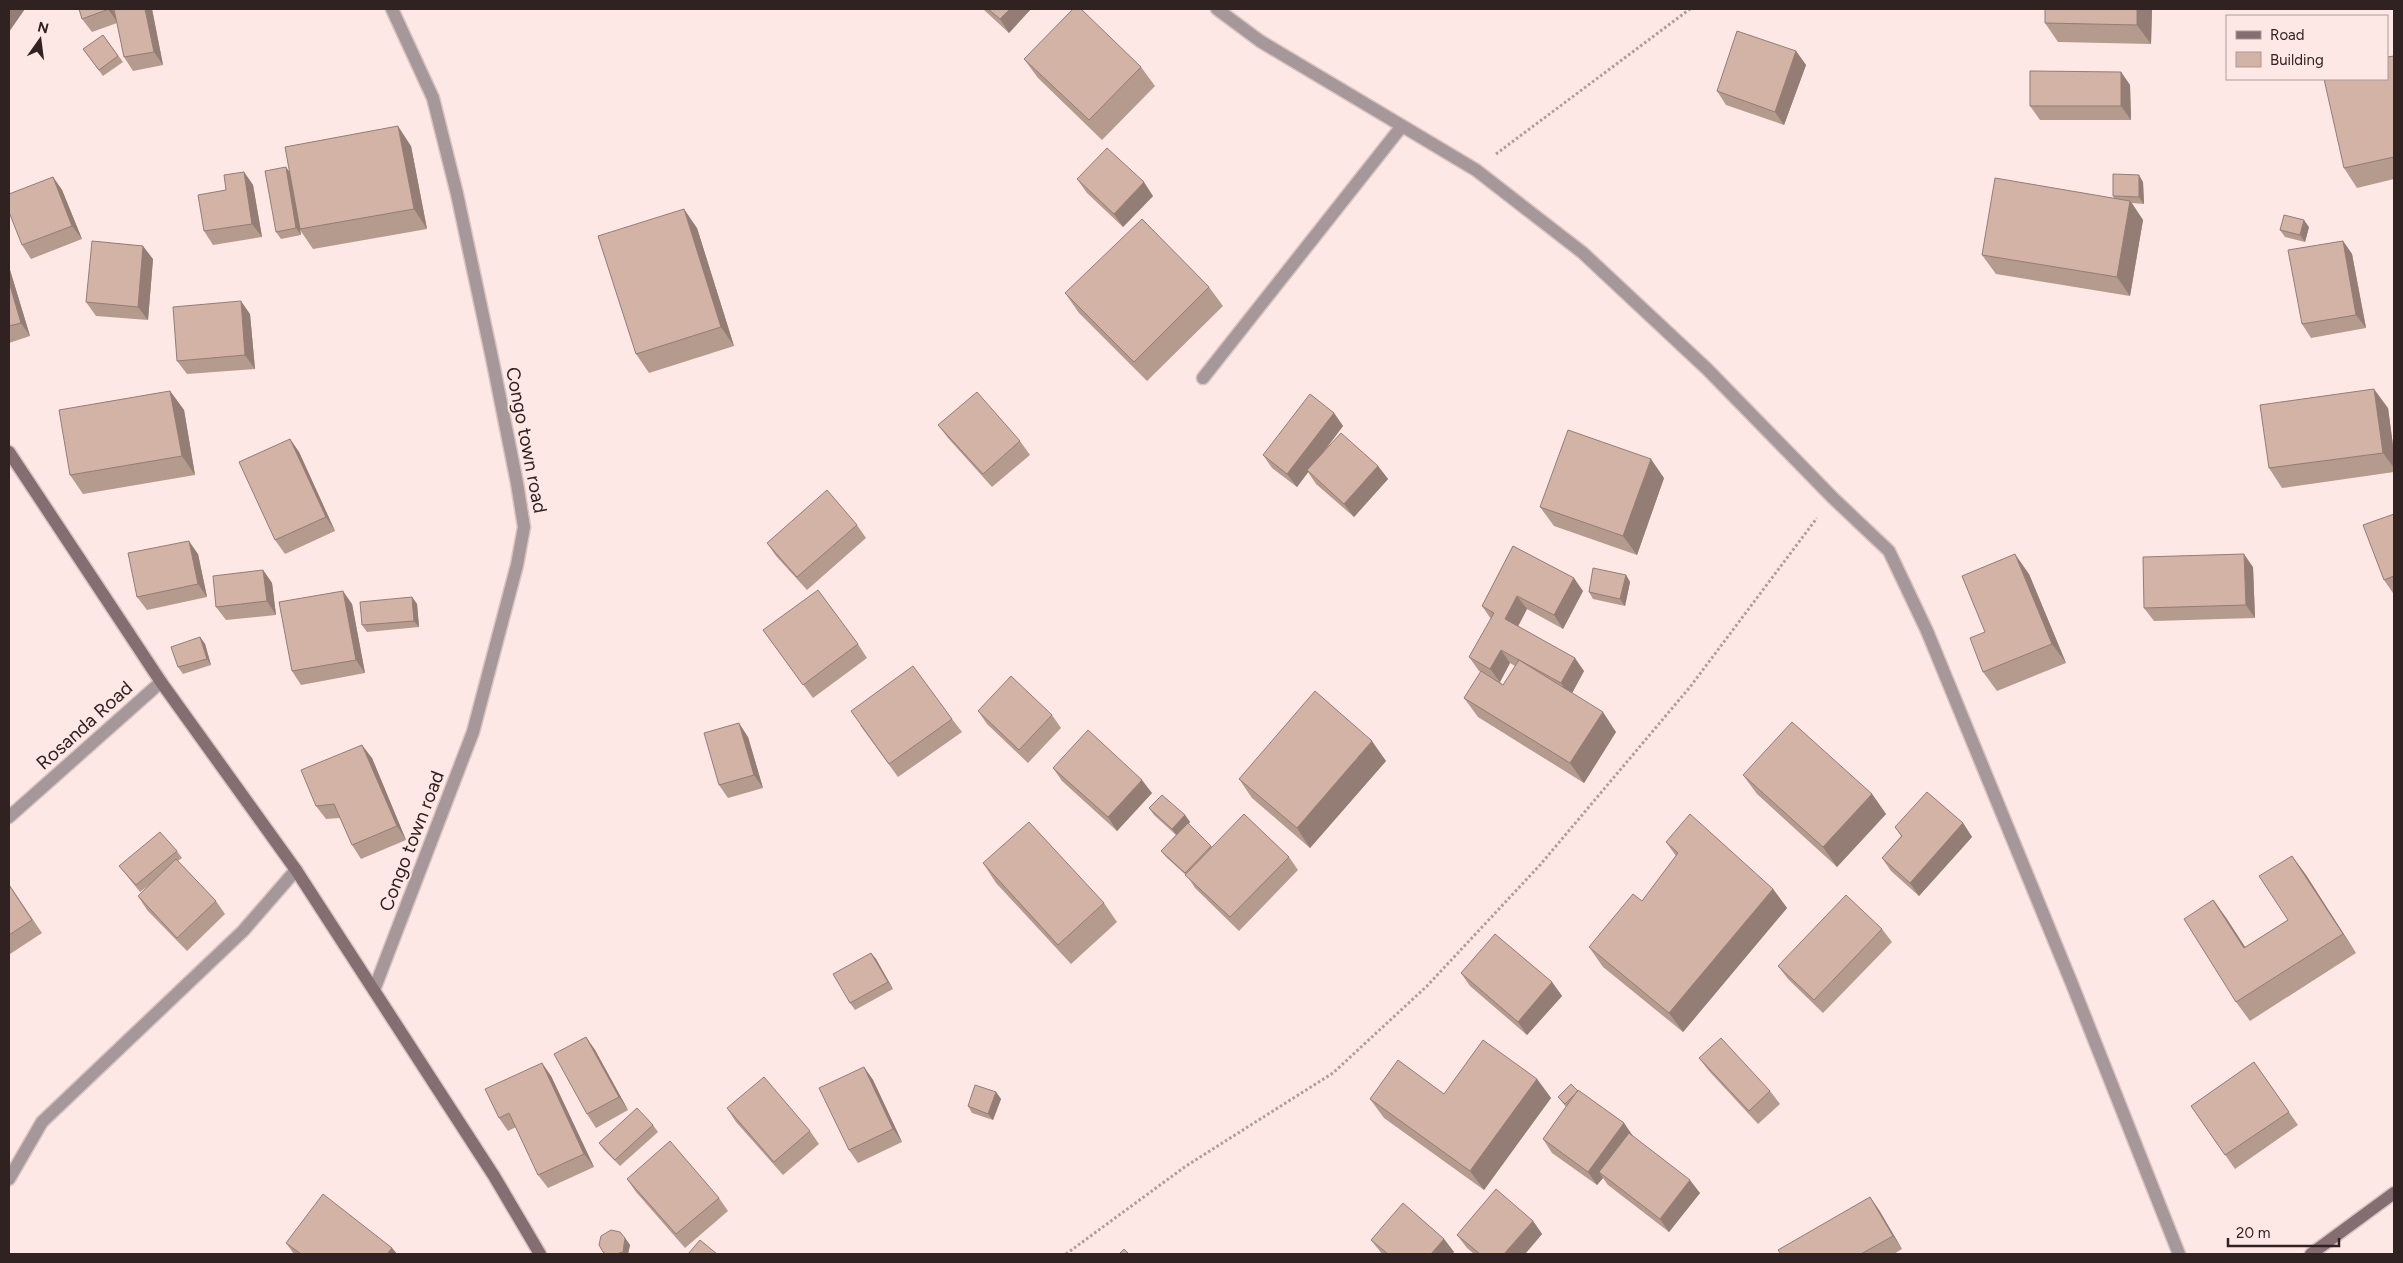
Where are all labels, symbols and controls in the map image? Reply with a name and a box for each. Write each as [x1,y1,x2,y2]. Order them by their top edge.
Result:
north arrow [15,15,65,65]
legend [2226,15,2388,80]
text: N [36,18,50,37]
text: Road [2270,26,2305,44]
text: Building [2270,51,2324,69]
street label: Congo town road [501,365,552,515]
street label: Rosanda Road [32,676,137,775]
street label: Congo town road [374,768,449,915]
scale bar [2228,1216,2339,1248]
text: 20 m [2236,1224,2270,1242]

